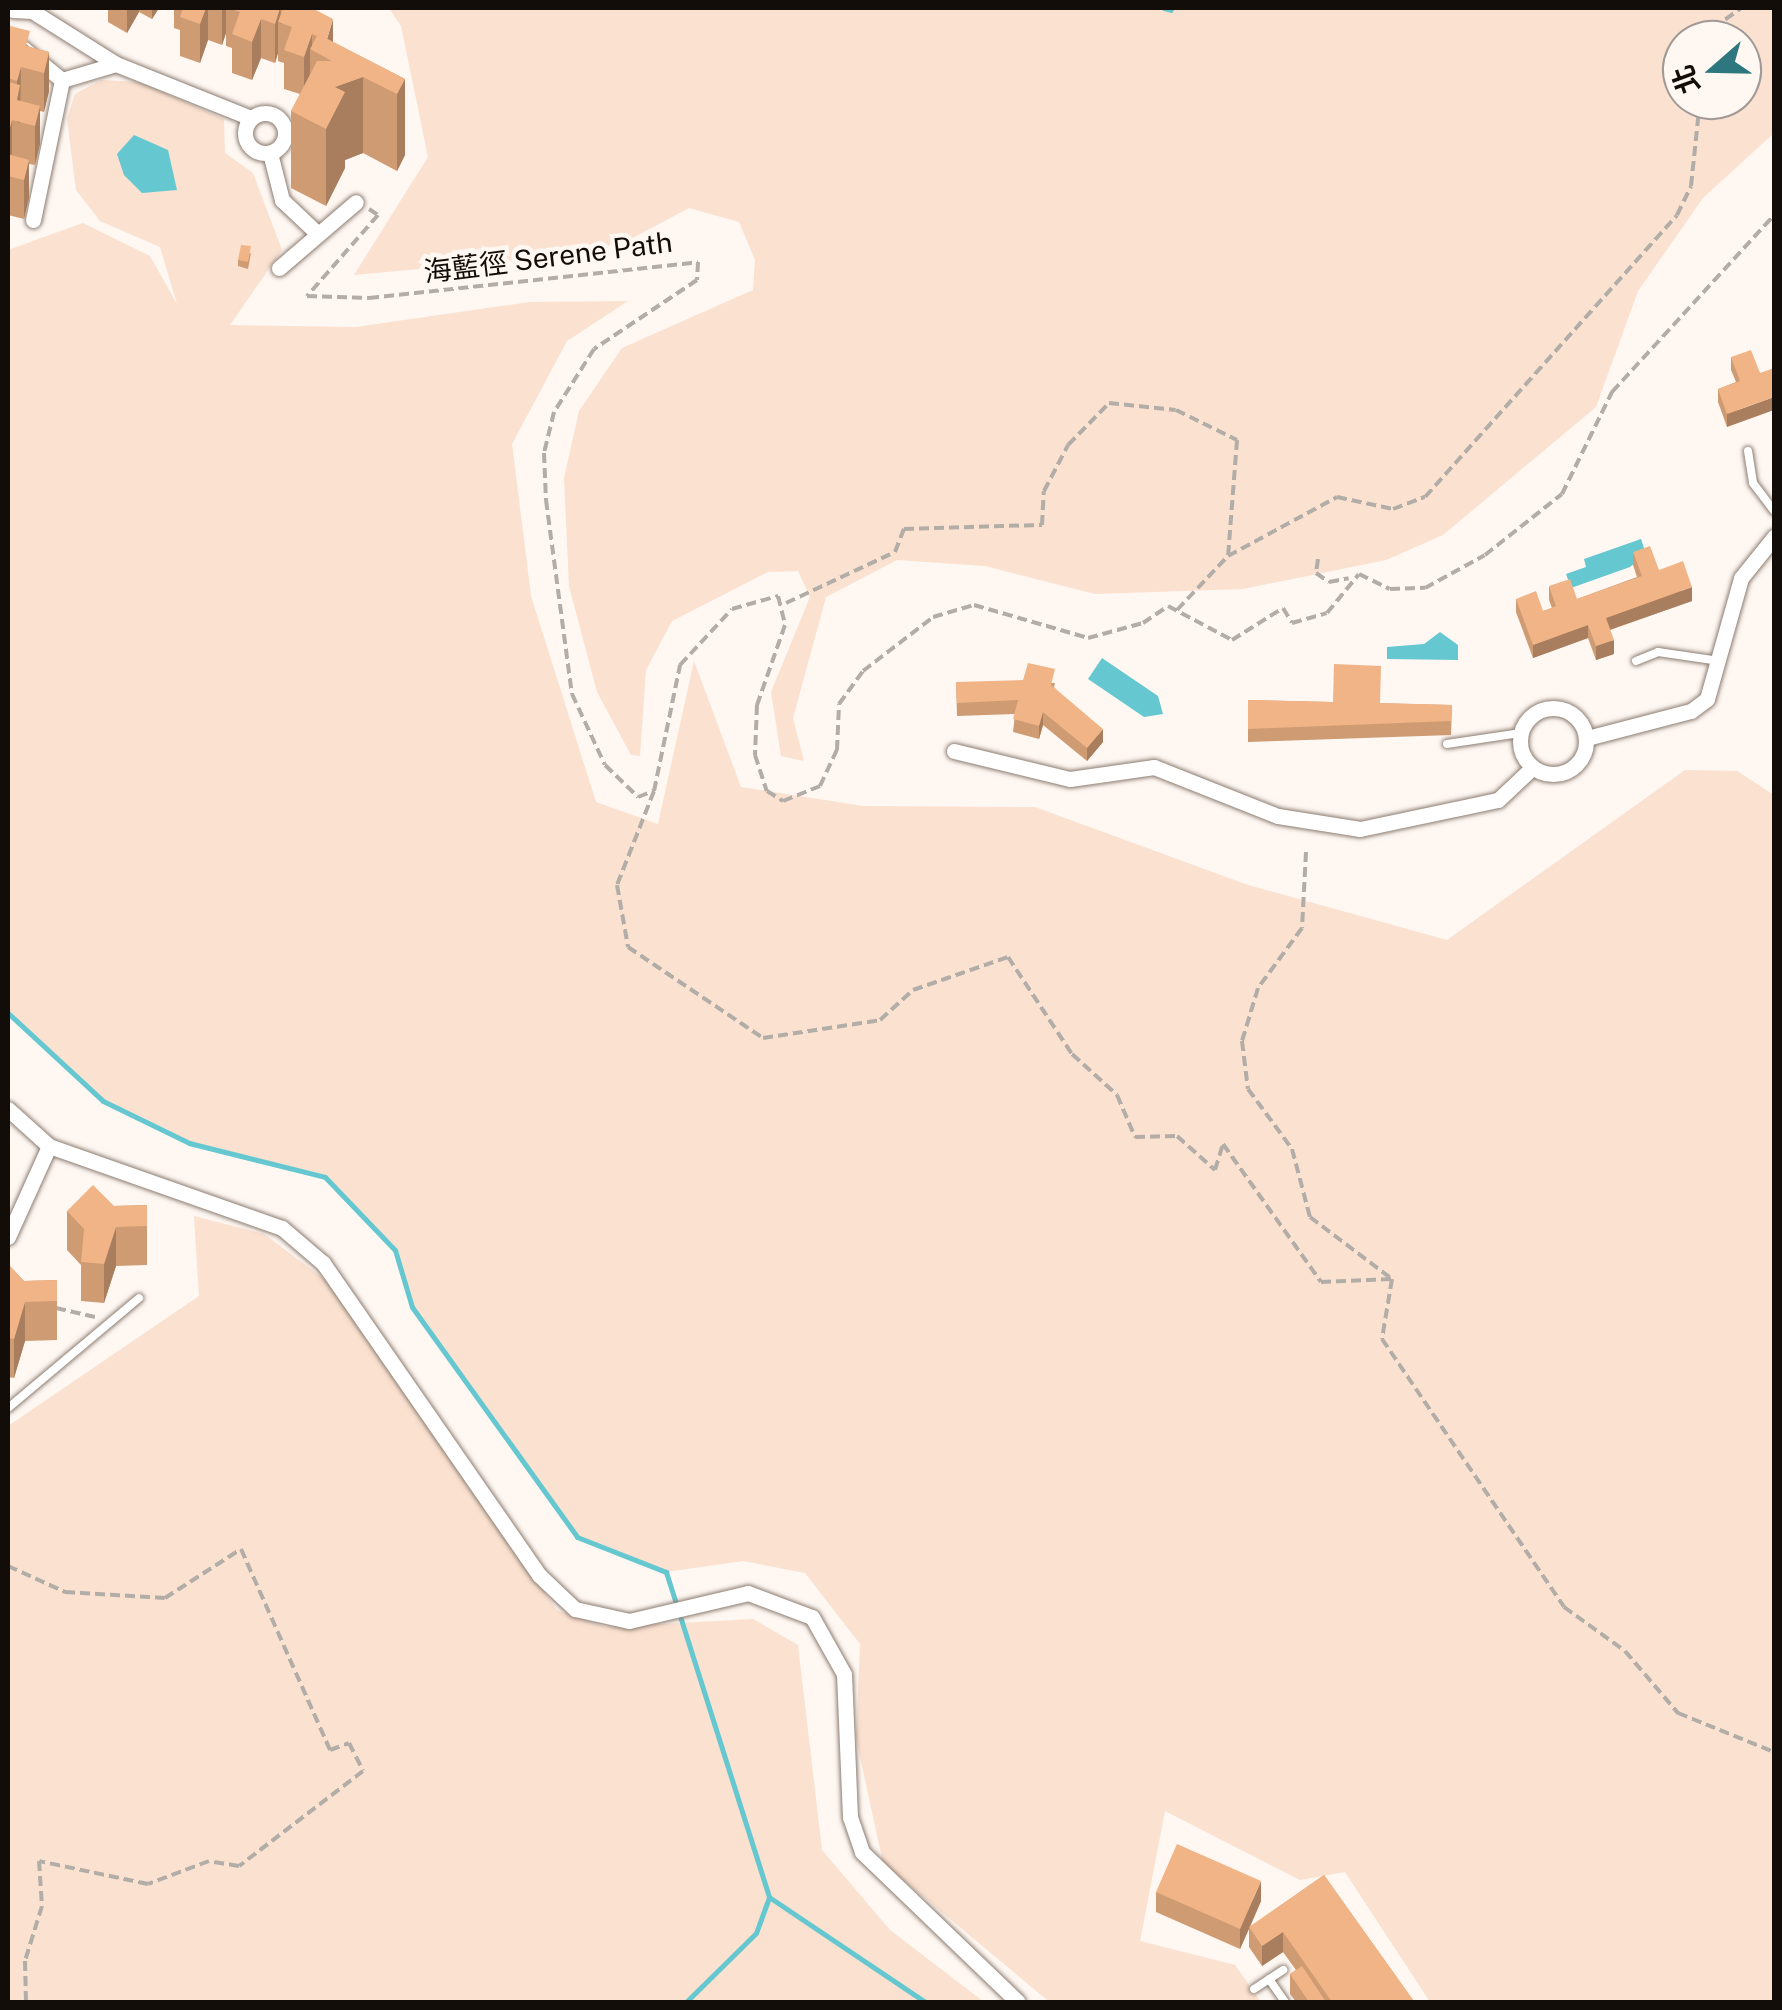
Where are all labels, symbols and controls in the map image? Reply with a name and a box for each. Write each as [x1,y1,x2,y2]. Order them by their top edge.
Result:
north arrow [1662,20,1762,120]
text: 北 [1665,61,1706,99]
street label: 海藍徑 Serene Path [422,225,674,289]

